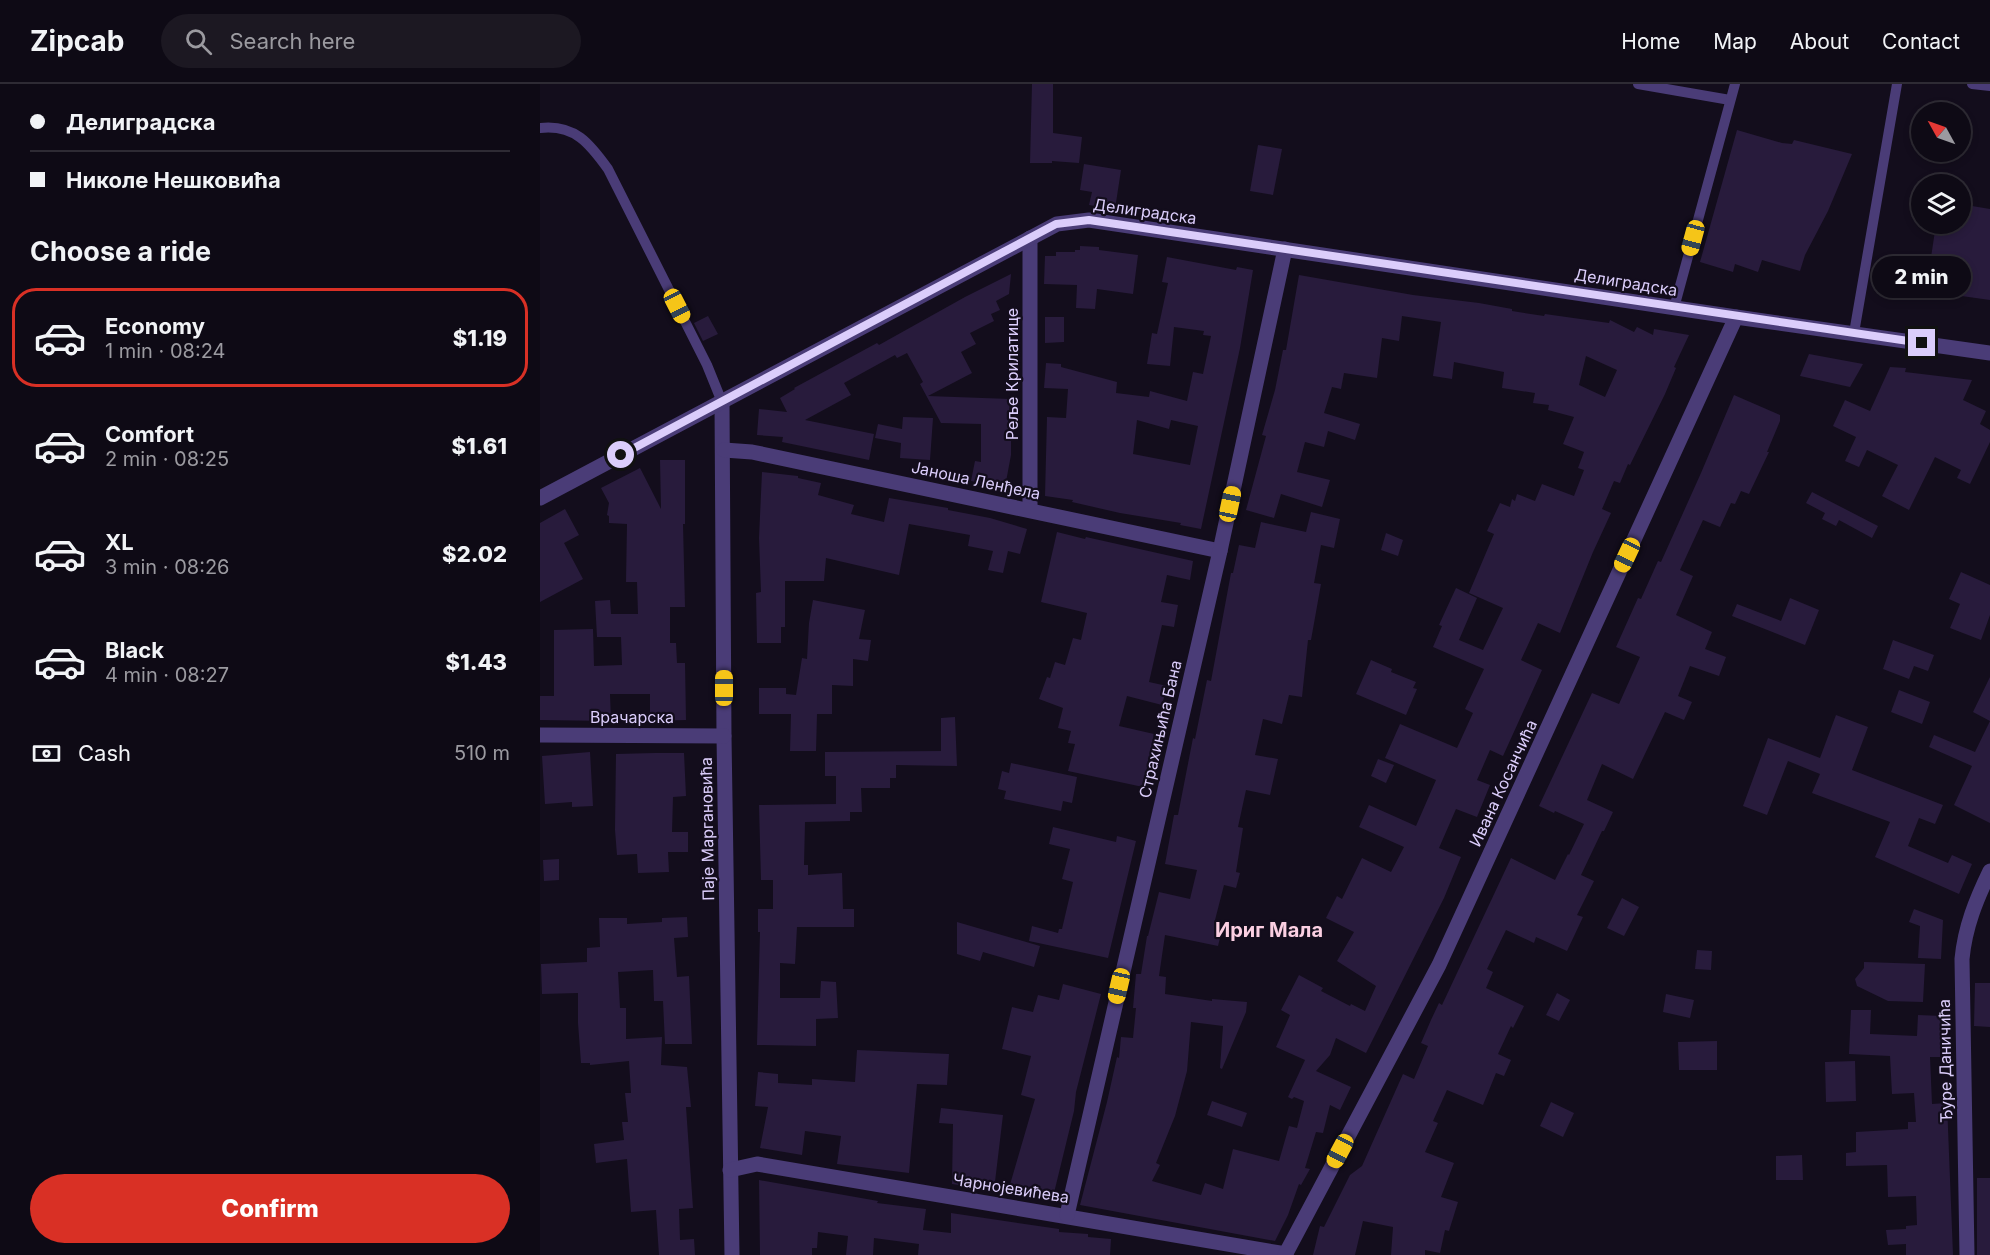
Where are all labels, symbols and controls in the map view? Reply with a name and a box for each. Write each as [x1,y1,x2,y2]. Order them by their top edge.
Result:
search box [161,14,581,68]
text: Zipcab [30,24,125,58]
icon: search [182,25,215,58]
text: Search here [230,28,355,54]
text: Home [1621,29,1680,54]
text: Map [1713,29,1757,54]
text: About [1790,29,1849,54]
text: Contact [1882,29,1960,54]
north arrow [1911,102,1971,162]
map controls [1911,102,1971,234]
text: Делиградска [66,109,215,135]
text: Николе Нешковића [66,167,281,193]
button: layers [1911,174,1971,234]
street label: Делиградска [1092,194,1198,228]
car [1680,218,1706,258]
text: Choose a ride [30,235,211,268]
callout: 2 min [1872,256,1972,298]
street label: Делиградска [1573,264,1679,300]
text: 2 min [1894,265,1949,289]
car [661,286,693,326]
street label: Реље Крилатице [1002,308,1022,440]
icon: car [33,311,87,365]
text: Economy [105,313,205,339]
text: $1.19 [453,325,507,351]
route end [1908,329,1935,356]
text: 1 min · 08:24 [105,339,226,363]
icon: car [33,419,87,473]
text: Comfort [105,421,194,447]
text: $1.61 [451,433,507,459]
route start [607,441,634,468]
text: 2 min · 08:25 [105,447,229,471]
street label: Јаноша Ленђела [910,457,1042,503]
car [1217,485,1243,523]
icon: car [33,527,87,581]
text: XL [105,529,134,555]
car [1611,535,1643,575]
text: $2.02 [442,541,507,567]
text: 3 min · 08:26 [105,555,230,579]
icon: car [33,635,87,689]
text: Black [105,637,164,663]
text: $1.43 [445,649,507,675]
street label: Страхињића Бана [1134,658,1186,800]
text: 4 min · 08:27 [105,663,229,687]
car [715,670,733,706]
street label: Врачарска [590,707,674,727]
street label: Ивана Косанчића [1465,716,1541,850]
icon: cash [30,737,63,770]
text: Cash [78,740,131,766]
text: 510 m [454,741,510,765]
street label: Паје Маргановића [696,757,718,901]
district label: Ириг Мала [1215,918,1323,942]
car [1106,966,1132,1006]
street label: Ђуре Даничића [1934,999,1956,1123]
car [1324,1131,1356,1171]
street label: Чарнојевићева [951,1169,1071,1207]
button: Confirm [30,1174,510,1243]

